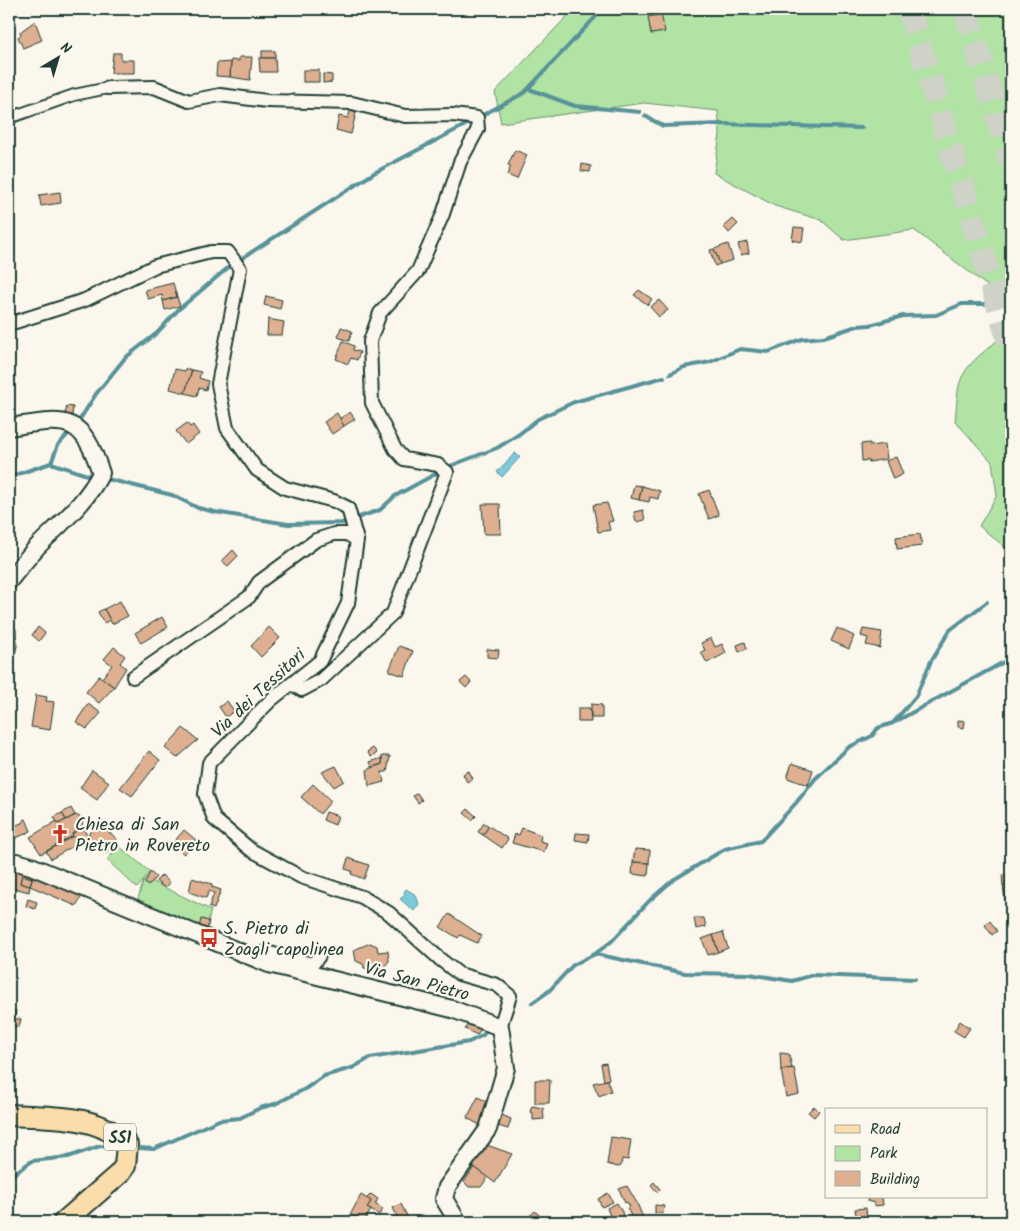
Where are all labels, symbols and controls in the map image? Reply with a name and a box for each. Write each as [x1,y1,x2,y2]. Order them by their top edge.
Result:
north arrow [32,32,82,82]
text: N [55,37,76,60]
street label: Via dei Tessitori [205,642,314,746]
place label: Chiesa di San Pietro in Rovereto [75,811,210,861]
church icon: Chiesa di San Pietro in Rovereto [49,823,71,845]
place label: S. Pietro di Zoagli capolinea [224,915,344,965]
bus stop icon: S. Pietro di Zoagli capolinea [198,927,220,949]
street label: Via San Pietro [361,955,472,1010]
legend [825,1108,988,1198]
text: Road [870,1118,901,1142]
road number: SS1 [104,1124,136,1150]
text: Park [870,1142,898,1166]
text: Building [870,1168,920,1192]

